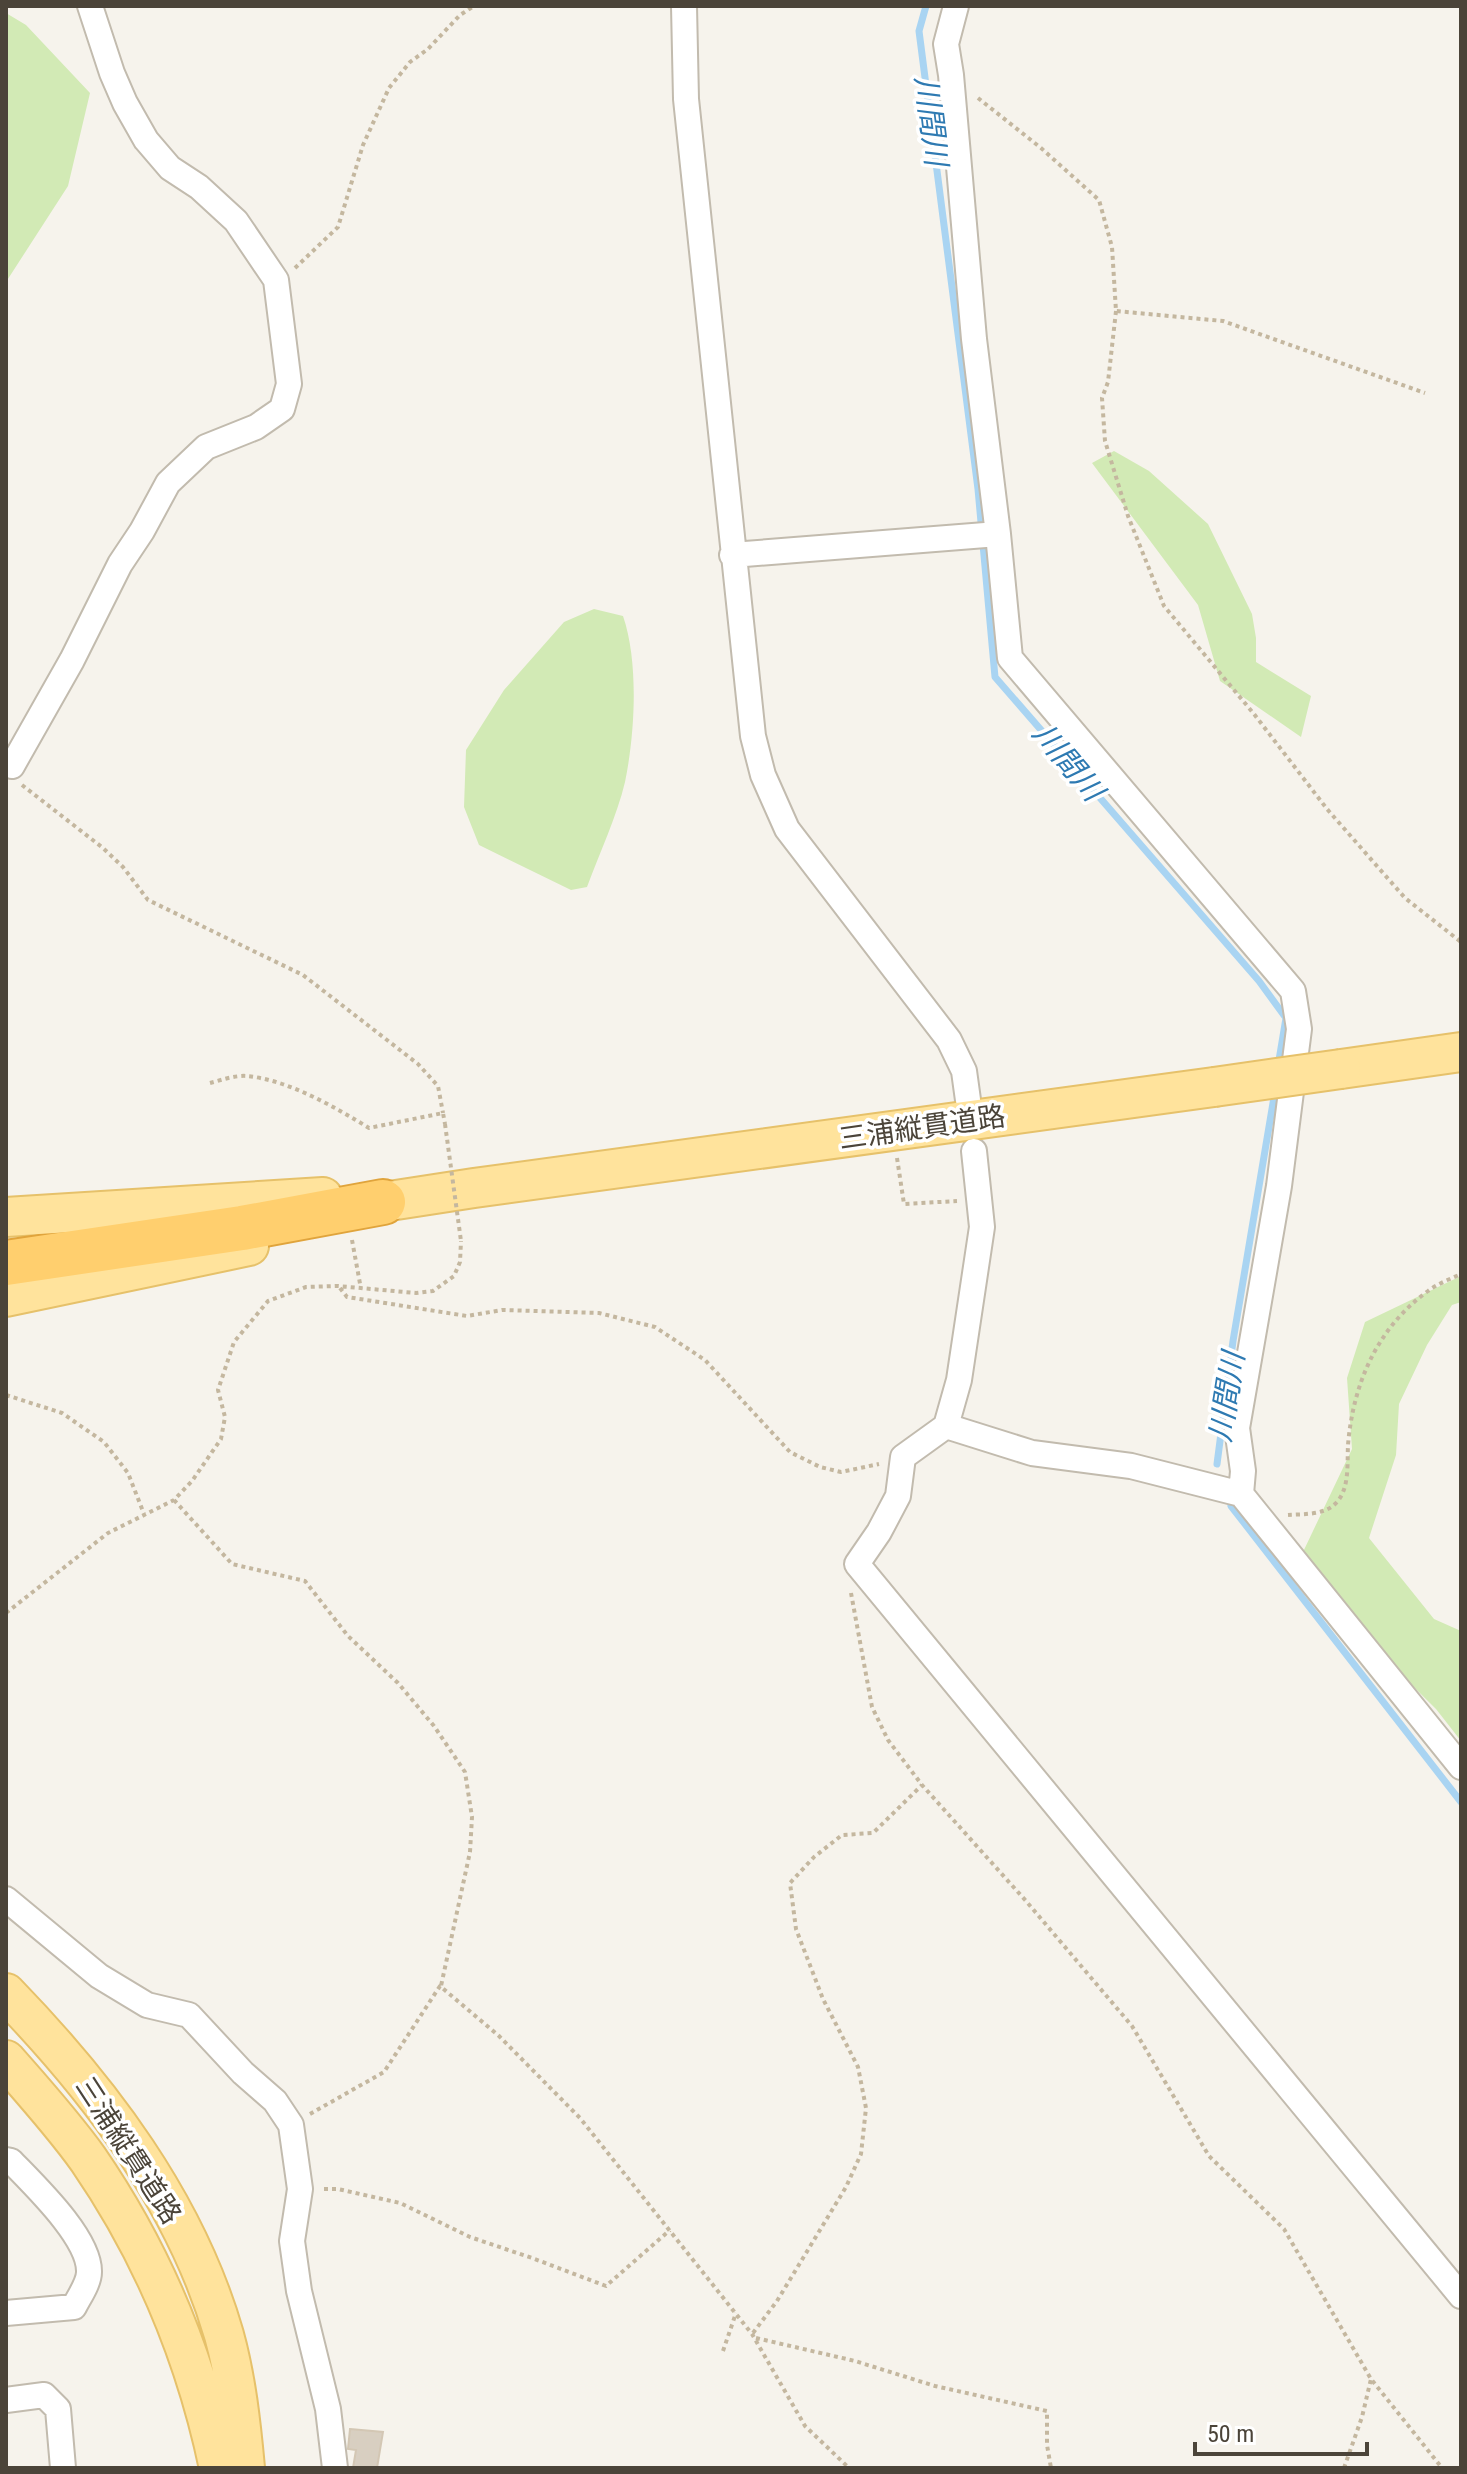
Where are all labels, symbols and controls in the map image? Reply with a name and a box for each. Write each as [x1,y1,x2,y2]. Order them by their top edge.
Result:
water label: 川間川 [909,74,955,171]
water label: 川間川 [1026,716,1113,810]
street label: 三浦縦貫道路 [837,1099,1008,1156]
water label: 川間川 [1202,1347,1251,1444]
street label: 三浦縦貫道路 [69,2071,188,2230]
scale bar [1195,2406,1367,2456]
text: 50 m [1207,2420,1254,2448]

